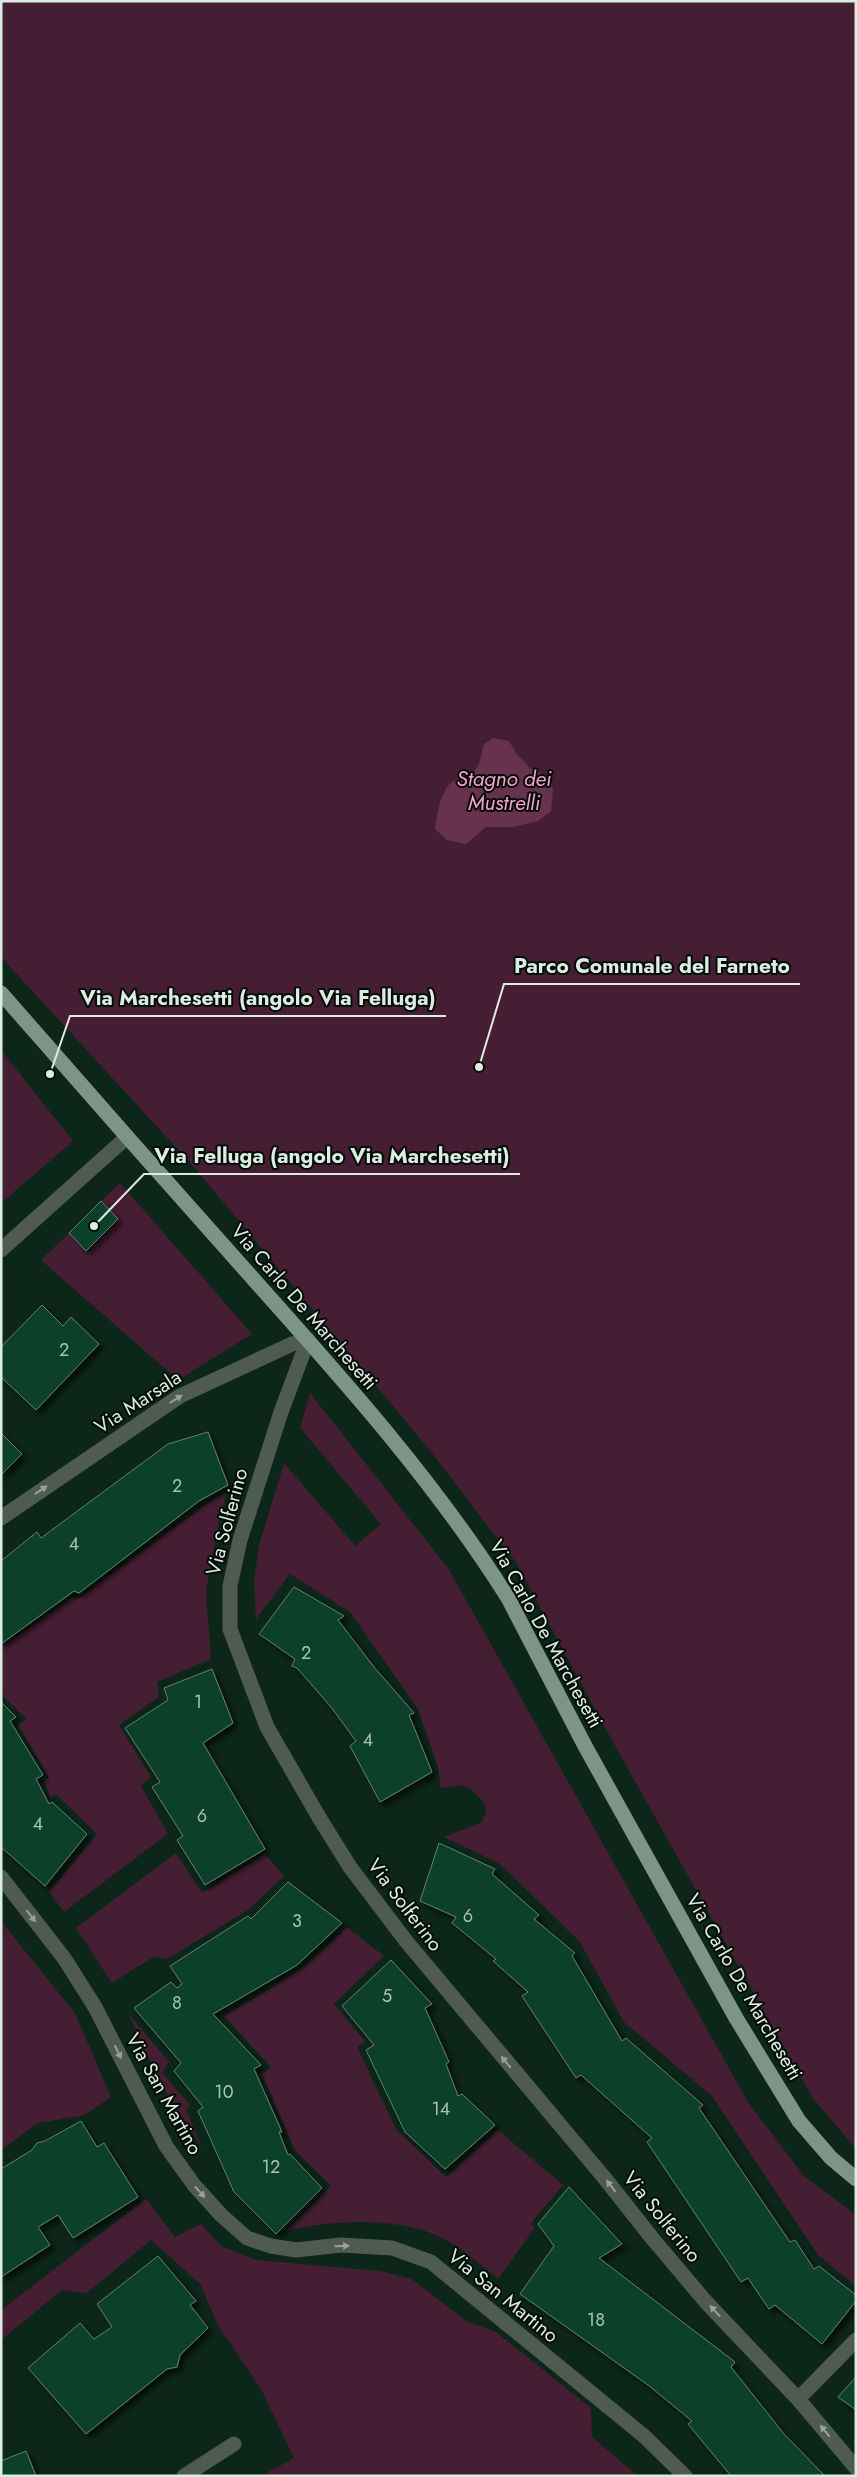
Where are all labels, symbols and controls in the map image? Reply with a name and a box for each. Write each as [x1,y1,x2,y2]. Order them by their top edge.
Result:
water label: Stagno dei Mustrelli [457,764,552,818]
callout: Parco Comunale del Farneto [504,948,800,984]
text: Parco Comunale del Farneto [514,951,790,981]
callout: Via Marchesetti (angolo Via Felluga) [70,980,446,1016]
text: Via Marchesetti (angolo Via Felluga) [79,983,436,1013]
callout: Via Felluga (angolo Via Marchesetti) [144,1138,520,1174]
text: Via Felluga (angolo Via Marchesetti) [153,1141,510,1171]
street label: Via Carlo De Marchesetti [224,1218,384,1396]
house number: 2 [59,1337,69,1363]
street label: Via Marsala [89,1363,187,1441]
one-way arrow [169,1394,182,1403]
street label: Via Solferino [199,1465,255,1579]
house number: 2 [172,1473,182,1499]
one-way arrow [35,1485,48,1495]
house number: 4 [69,1531,79,1557]
street label: Via Carlo De Marchesetti [482,1534,610,1734]
house number: 2 [301,1640,311,1666]
house number: 1 [194,1689,202,1715]
house number: 4 [363,1727,373,1753]
house number: 6 [197,1803,207,1829]
house number: 4 [33,1811,43,1837]
street label: Via Solferino [360,1852,450,1958]
street label: Via Carlo De Marchesetti [679,1888,809,2086]
house number: 6 [463,1903,473,1929]
house number: 3 [292,1908,302,1934]
one-way arrow [26,1909,37,1922]
house number: 5 [382,1983,392,2009]
house number: 8 [172,1990,182,2016]
street label: Via San Martino [119,2028,209,2160]
one-way arrow [114,2045,122,2060]
one-way arrow [501,2056,512,2069]
house number: 10 [215,2079,234,2105]
house number: 14 [432,2096,450,2122]
house number: 12 [262,2154,280,2180]
street label: Via Solferino [616,2165,708,2269]
one-way arrow [606,2180,617,2193]
one-way arrow [194,2186,206,2198]
one-way arrow [334,2242,350,2250]
street label: Via San Martino [441,2242,565,2350]
one-way arrow [709,2305,721,2317]
house number: 18 [587,2307,605,2333]
one-way arrow [819,2424,830,2437]

